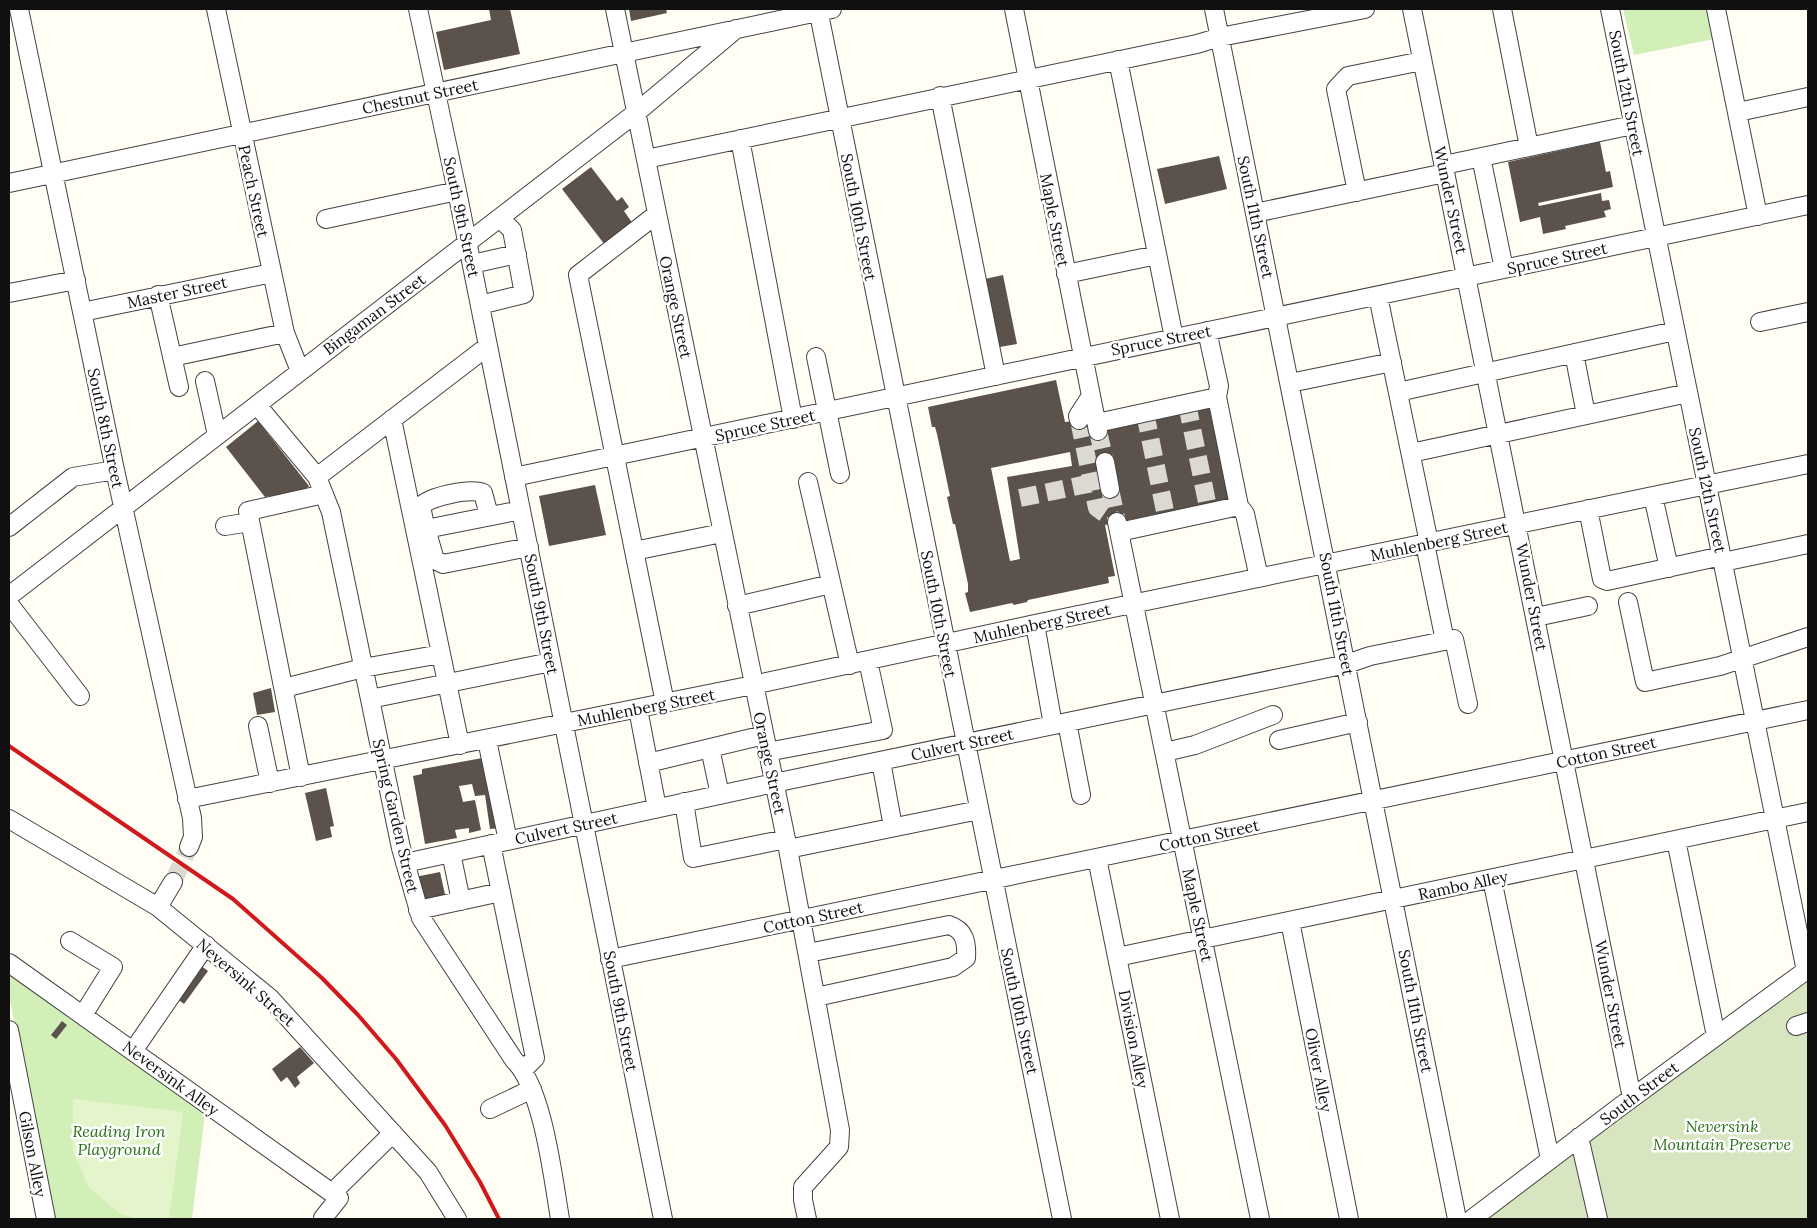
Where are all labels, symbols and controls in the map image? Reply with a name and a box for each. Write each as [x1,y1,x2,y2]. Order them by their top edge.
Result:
street label: South 12th Street [1605,28,1649,158]
street label: Chestnut Street [360,74,481,118]
street label: Peach Street [234,143,274,240]
street label: Wunder Street [1430,144,1472,256]
street label: South 10th Street [837,152,881,283]
street label: South 11th Street [1233,154,1279,281]
street label: South 9th Street [439,155,485,280]
street label: Maple Street [1036,171,1074,269]
street label: Spruce Street [1505,237,1610,278]
street label: Orange Street [655,254,697,361]
street label: Bingaman Street [319,269,430,359]
street label: Master Street [125,271,230,312]
street label: Spruce Street [1109,320,1214,360]
street label: South 8th Street [84,366,129,491]
street label: Spruce Street [713,404,818,445]
street label: South 12th Street [1685,425,1731,555]
street label: Muhlenberg Street [1369,517,1510,565]
street label: Wunder Street [1512,541,1552,653]
street label: South 10th Street [917,549,961,680]
street label: South 11th Street [1315,551,1359,678]
street label: South 9th Street [520,552,564,677]
street label: Muhlenberg Street [972,599,1113,647]
street label: Muhlenberg Street [575,684,717,730]
street label: Orange Street [749,710,791,817]
street label: Culvert Street [909,723,1016,765]
street label: Cotton Street [1554,731,1659,772]
street label: Spring Garden Street [369,737,424,896]
street label: Culvert Street [513,807,620,849]
street label: Cotton Street [1157,814,1262,855]
street label: Maple Street [1178,866,1218,964]
street label: Rambo Alley [1416,866,1510,904]
street label: Cotton Street [761,896,866,937]
street label: Neversink Street [193,934,300,1031]
street label: Wunder Street [1591,938,1631,1050]
street label: South 10th Street [997,946,1043,1077]
street label: South 11th Street [1394,948,1438,1075]
street label: South 9th Street [599,949,643,1074]
street label: Division Alley [1115,988,1153,1090]
street label: Oliver Alley [1301,1026,1337,1114]
street label: Neversink Alley [119,1036,224,1120]
street label: South Street [1596,1056,1683,1129]
street label: Gilson Alley [15,1109,51,1199]
park label: Neversink Mountain Preserve [1653,1116,1791,1154]
park label: Reading Iron Playground [72,1121,166,1159]

